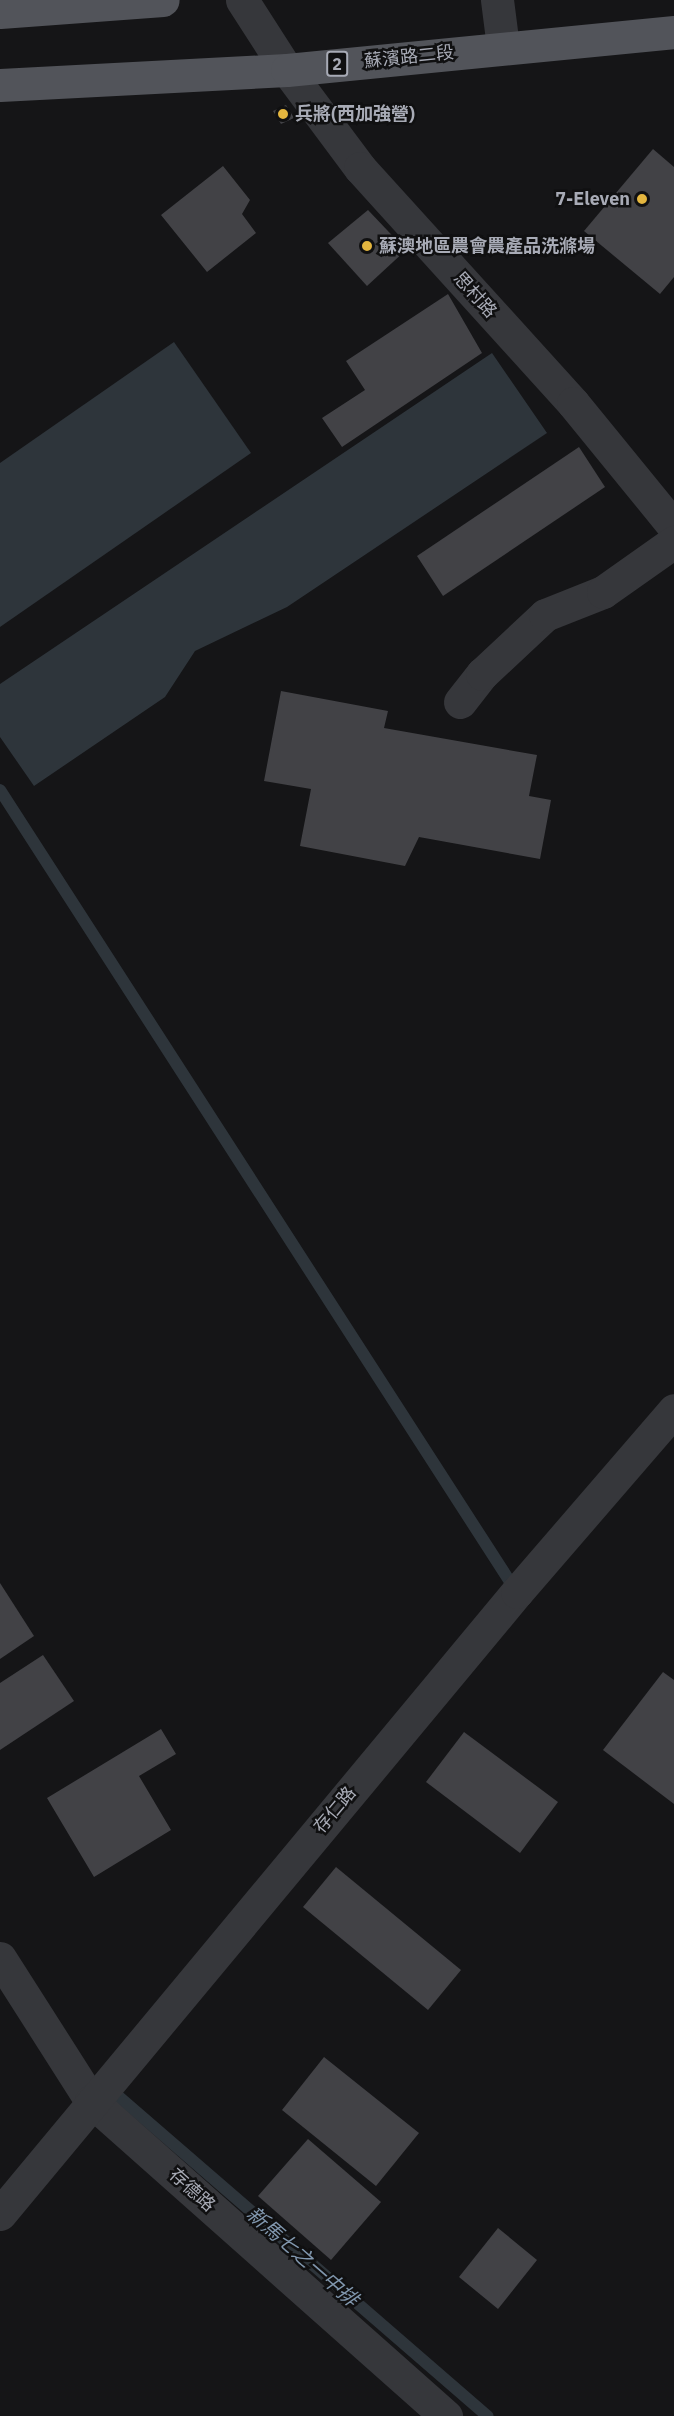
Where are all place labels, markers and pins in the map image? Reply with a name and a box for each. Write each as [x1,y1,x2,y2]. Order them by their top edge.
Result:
place label: 兵將(西加強營) [295,103,415,125]
marker: 兵將(西加強營) [276,107,290,121]
place label: 7-Eleven [555,188,630,210]
marker: 7-Eleven [635,192,649,206]
place label: 蘇澳地區農會農產品洗滌場 [379,235,595,257]
marker: 蘇澳地區農會農產品洗滌場 [360,239,374,253]

